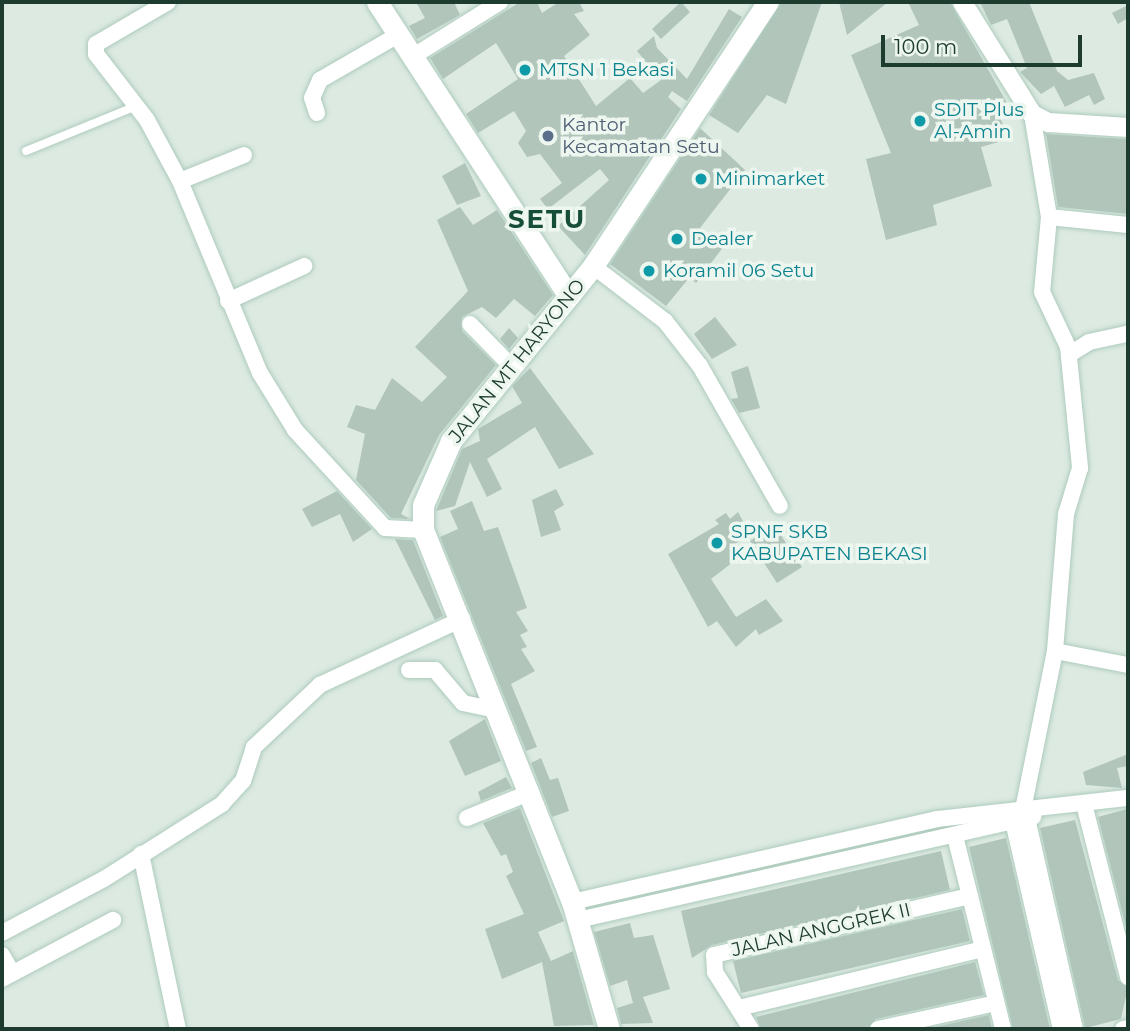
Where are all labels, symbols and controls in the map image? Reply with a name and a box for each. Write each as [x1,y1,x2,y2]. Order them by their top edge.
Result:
scale bar [885,21,1086,65]
text: 100 m [894,34,957,59]
place label: MTSN 1 Bekasi [539,59,674,81]
marker: MTSN 1 Bekasi [517,62,533,78]
place label: SDIT Plus Al-Amin [934,99,1024,143]
marker: SDIT Plus Al-Amin [912,113,928,129]
place label: Kantor Kecamatan Setu [562,114,720,158]
marker: Kantor Kecamatan Setu [540,128,556,144]
place label: Minimarket [715,168,825,190]
marker: Minimarket [693,171,709,187]
district label: SETU [508,204,586,236]
place label: Dealer [691,228,753,250]
marker: Dealer [669,231,685,247]
place label: Koramil 06 Setu [663,260,814,282]
marker: Koramil 06 Setu [641,263,657,279]
street label: JALAN MT HARYONO [444,275,590,447]
place label: SPNF SKB KABUPATEN BEKASI [731,521,928,565]
marker: SPNF SKB KABUPATEN BEKASI [709,535,725,551]
street label: JALAN ANGGREK II [729,898,913,962]

